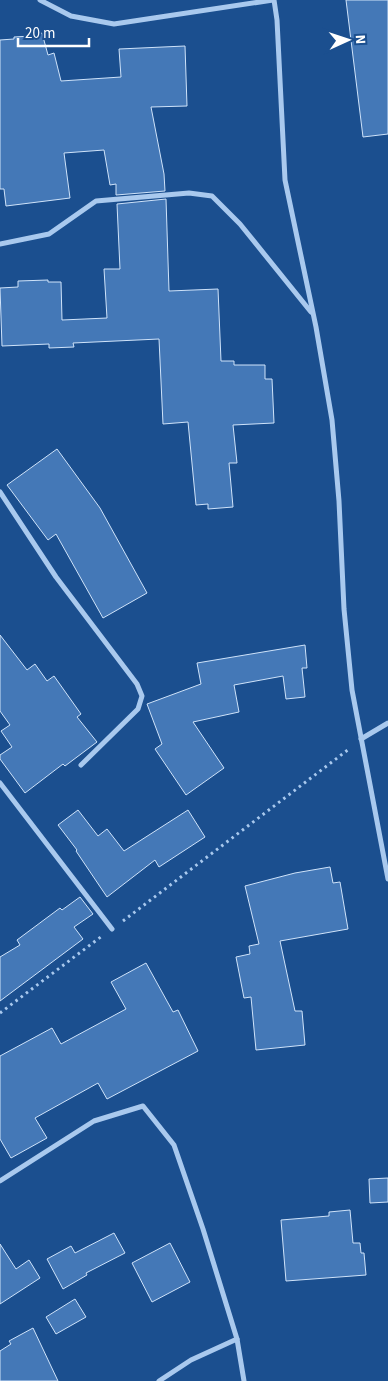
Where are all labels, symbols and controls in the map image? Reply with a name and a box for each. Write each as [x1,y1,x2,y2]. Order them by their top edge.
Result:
scale bar [18,15,89,47]
north arrow [323,15,373,65]
text: 20 m [25,23,55,44]
text: N [350,34,370,45]

